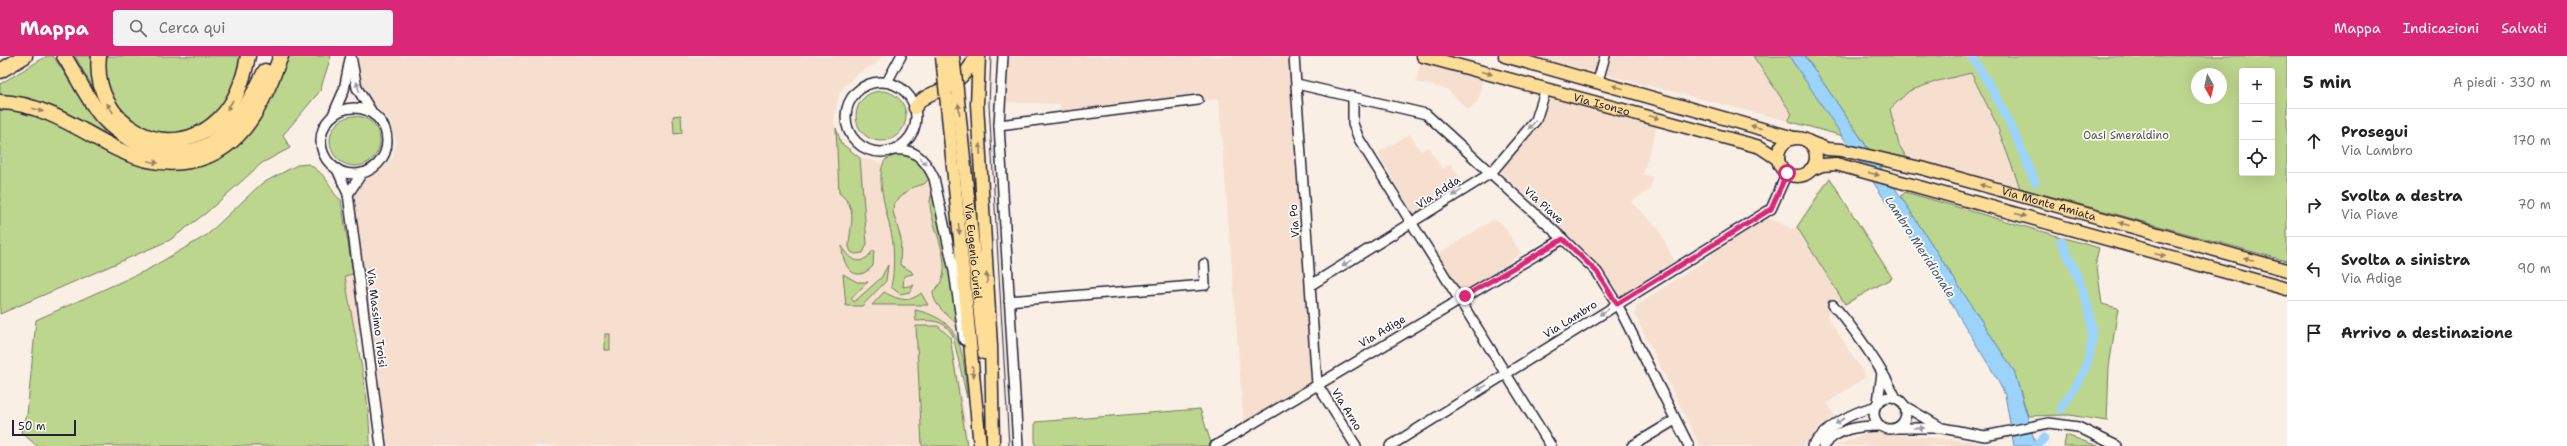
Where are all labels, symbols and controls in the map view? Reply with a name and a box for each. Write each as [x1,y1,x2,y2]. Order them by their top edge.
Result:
search box [113,10,393,46]
text: Mappa [20,16,89,41]
icon: search [127,17,149,39]
text: Cerca qui [159,18,225,38]
text: Mappa [2334,19,2381,37]
text: Indicazioni [2403,19,2479,37]
text: Salvati [2501,19,2547,37]
north arrow [2191,68,2227,104]
map controls [2239,68,2275,176]
button: + [2239,68,2275,104]
one-way arrow [1482,70,1494,76]
text: 5 min [2303,71,2351,93]
text: A piedi · 330 m [2453,74,2551,91]
one-way arrow [355,81,361,93]
one-way arrow [1612,84,1624,90]
street label: Via Isonzo [1571,90,1632,120]
one-way arrow [226,99,233,111]
one-way arrow [106,103,114,113]
one-way arrow [955,103,962,115]
button: − [2239,104,2275,140]
one-way arrow [32,107,44,113]
one-way arrow [1648,114,1660,120]
one-way arrow [1528,119,1537,130]
text: Prosegui [2341,122,2408,142]
one-way arrow [1750,124,1762,130]
park label: Oasi Smeraldino [2083,128,2169,143]
icon: ahead [2303,130,2325,152]
text: 170 m [2513,132,2551,149]
button: locate [2239,140,2275,176]
text: Via Lambro [2341,142,2413,159]
one-way arrow [977,143,984,155]
one-way arrow [918,156,928,166]
one-way arrow [147,159,159,165]
route start [1778,164,1796,182]
one-way arrow [1868,172,1880,178]
street label: Via Adda [1413,173,1463,212]
one-way arrow [1979,182,1992,188]
street label: Via Piave [1521,184,1567,227]
street label: Via Monte Amiata [2000,184,2098,224]
text: Svolta a destra [2341,186,2463,206]
one-way arrow [1452,190,1463,197]
water label: Lambro Meridionale [1881,193,1959,301]
icon: right [2303,194,2325,216]
text: 70 m [2517,196,2551,213]
street label: Via Eugenio Curiel [961,202,986,301]
street label: Via Po [1286,203,1303,238]
text: Via Piave [2341,206,2398,223]
one-way arrow [2016,212,2028,218]
one-way arrow [2118,221,2130,227]
one-way arrow [955,223,962,235]
text: Svolta a sinistra [2341,250,2470,270]
one-way arrow [2154,252,2166,258]
one-way arrow [2243,256,2255,262]
icon: left [2303,258,2325,280]
one-way arrow [1341,259,1353,266]
text: 90 m [2517,260,2551,277]
street label: Via Massimo Troisi [363,268,390,368]
text: Via Adige [2341,270,2402,287]
one-way arrow [984,272,991,284]
route end [1456,287,1474,305]
street label: Via Lambro [1540,297,1600,342]
one-way arrow [1598,308,1610,315]
street label: Via Adige [1356,312,1408,351]
icon: arrive [2303,322,2325,344]
text: Arrivo a destinazione [2341,323,2513,343]
one-way arrow [969,366,976,378]
one-way arrow [1477,384,1487,392]
street label: Via Arno [1328,385,1366,433]
scale bar [12,418,76,437]
one-way arrow [1834,418,1846,425]
text: 50 m [18,419,46,434]
one-way arrow [1913,425,1926,431]

